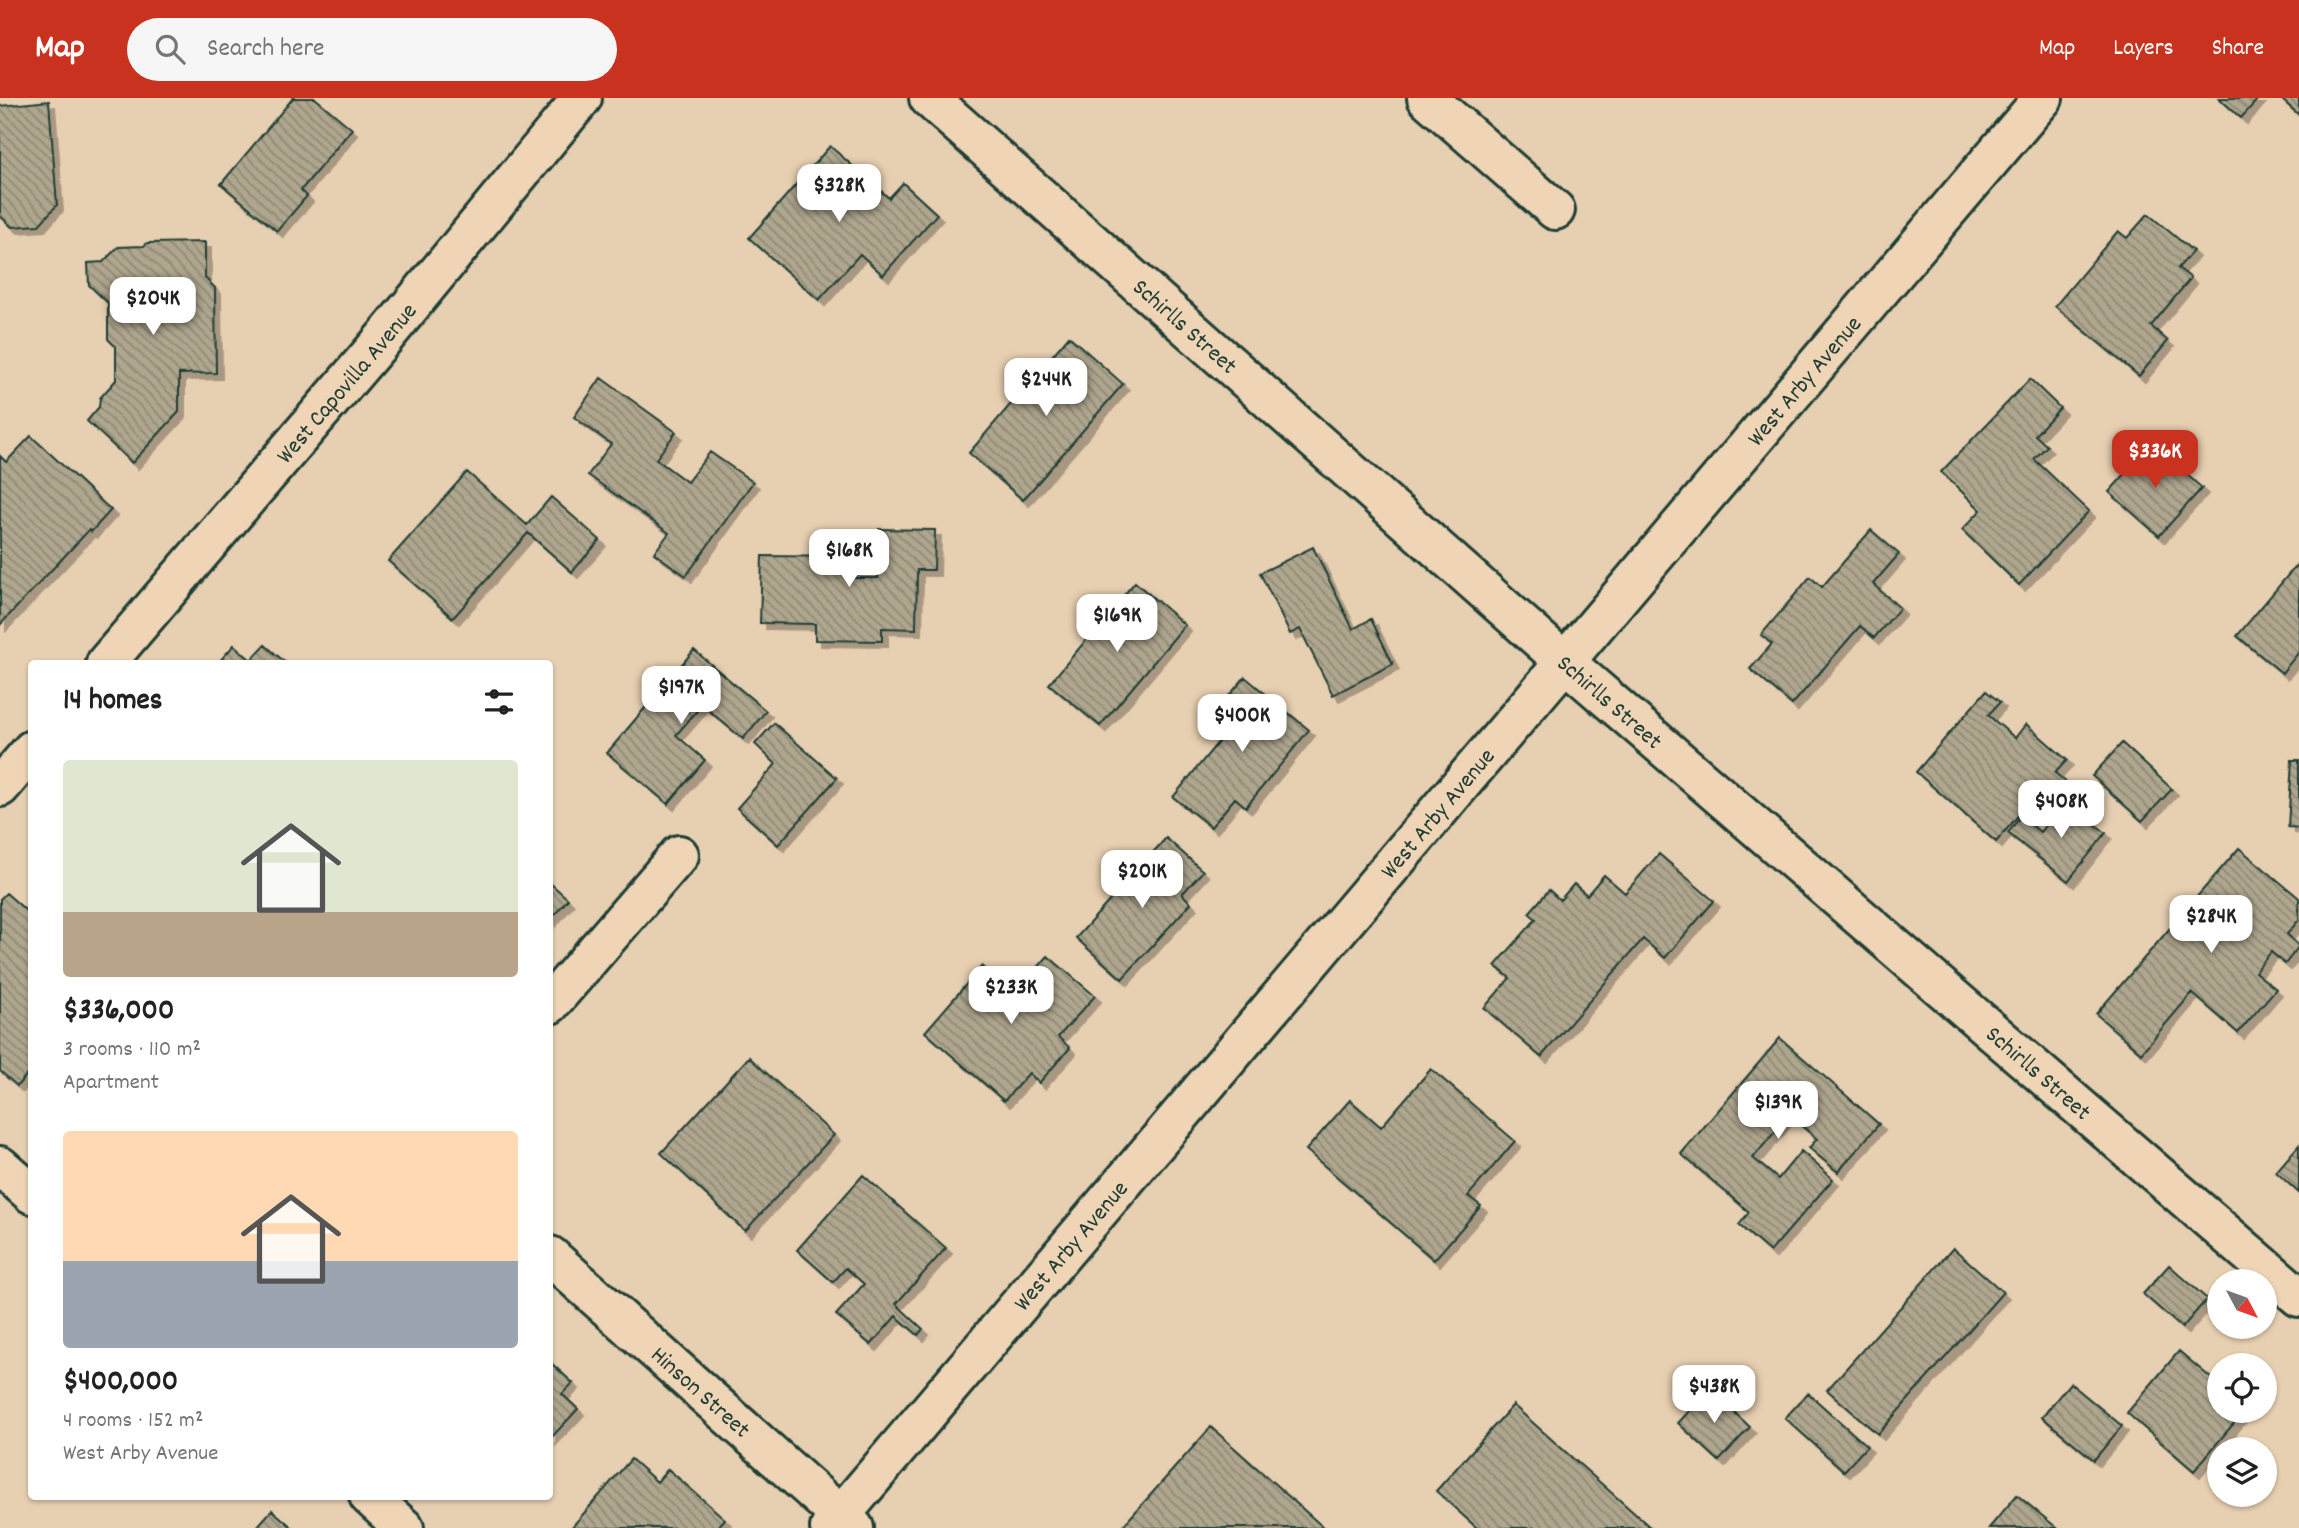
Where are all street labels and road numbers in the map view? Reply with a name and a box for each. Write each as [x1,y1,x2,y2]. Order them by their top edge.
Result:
street label: Schirlls Street [1124,272,1244,384]
street label: West Capovilla Avenue [270,297,426,472]
street label: West Arby Avenue [1740,309,1871,455]
street label: Schirlls Street [1548,648,1669,759]
street label: West Arby Avenue [1374,742,1504,887]
street label: Schirlls Street [1977,1019,2098,1130]
street label: West Arby Avenue [1007,1174,1138,1320]
street label: Hinson Street [642,1340,757,1448]

